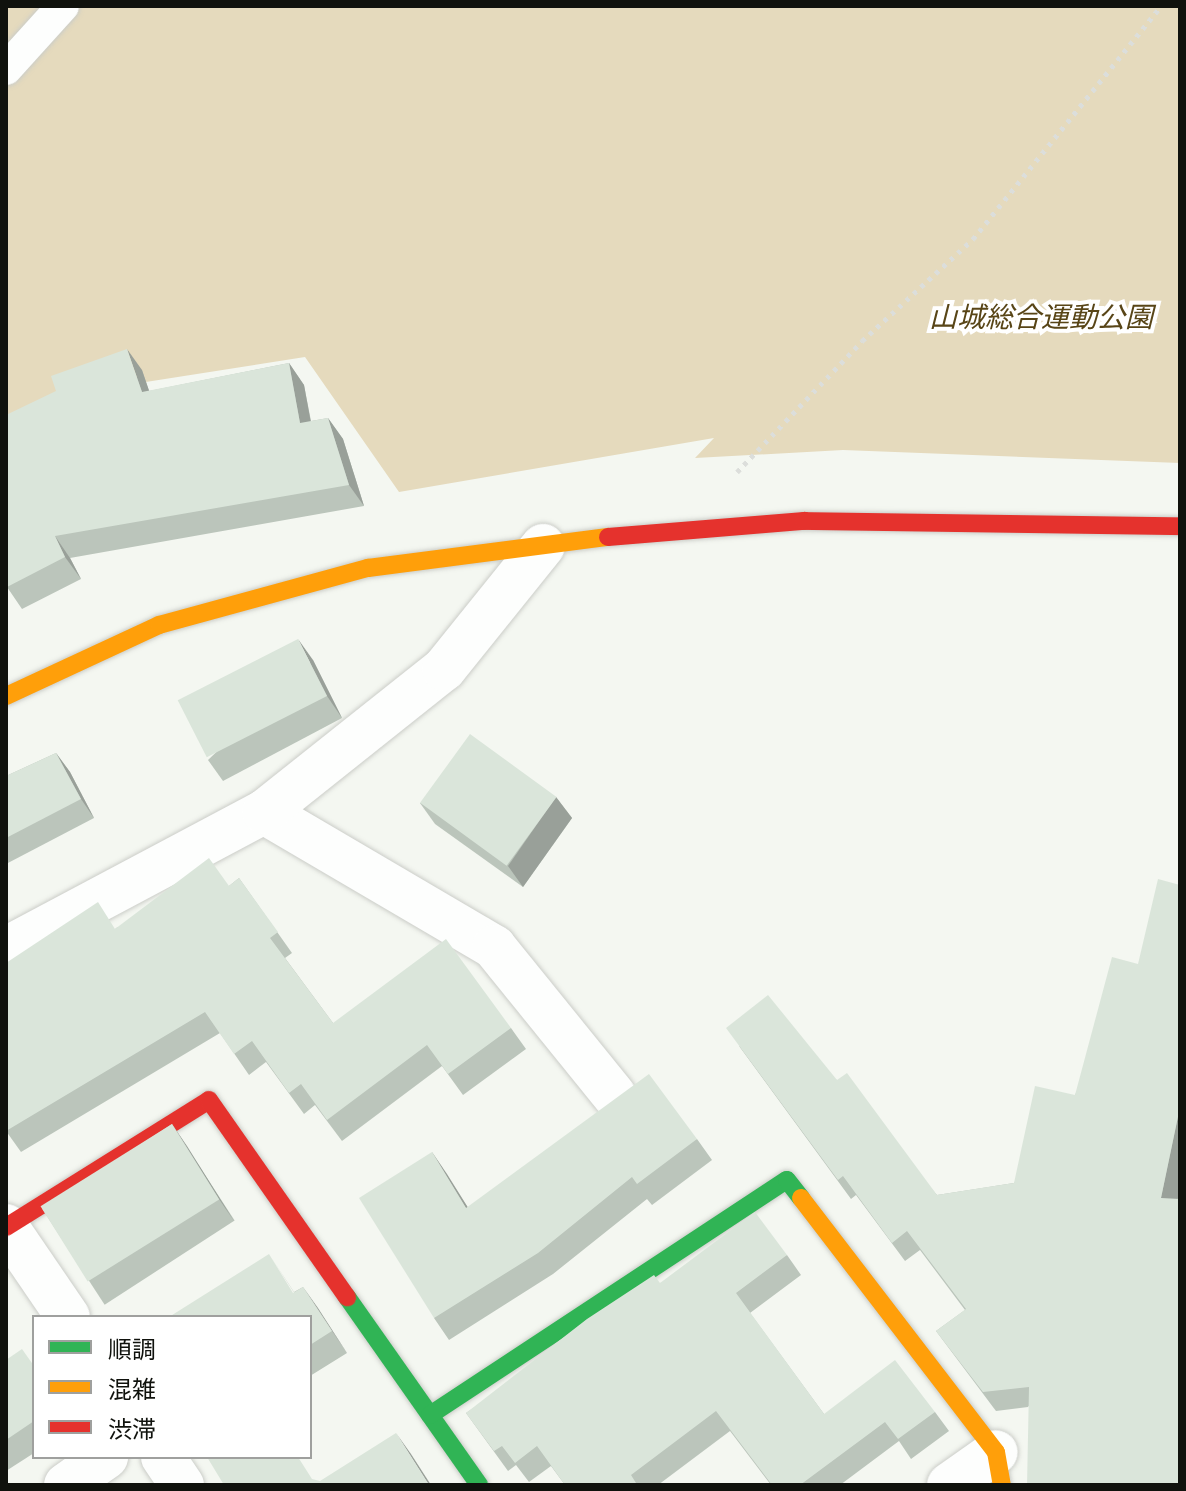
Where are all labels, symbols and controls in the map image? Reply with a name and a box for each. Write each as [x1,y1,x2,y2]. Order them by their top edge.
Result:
park label: 山城総合運動公園 [929,300,1153,334]
legend [32,1315,312,1459]
text: 順調 [108,1334,156,1365]
text: 混雑 [108,1374,156,1405]
text: 渋滞 [108,1414,156,1445]

